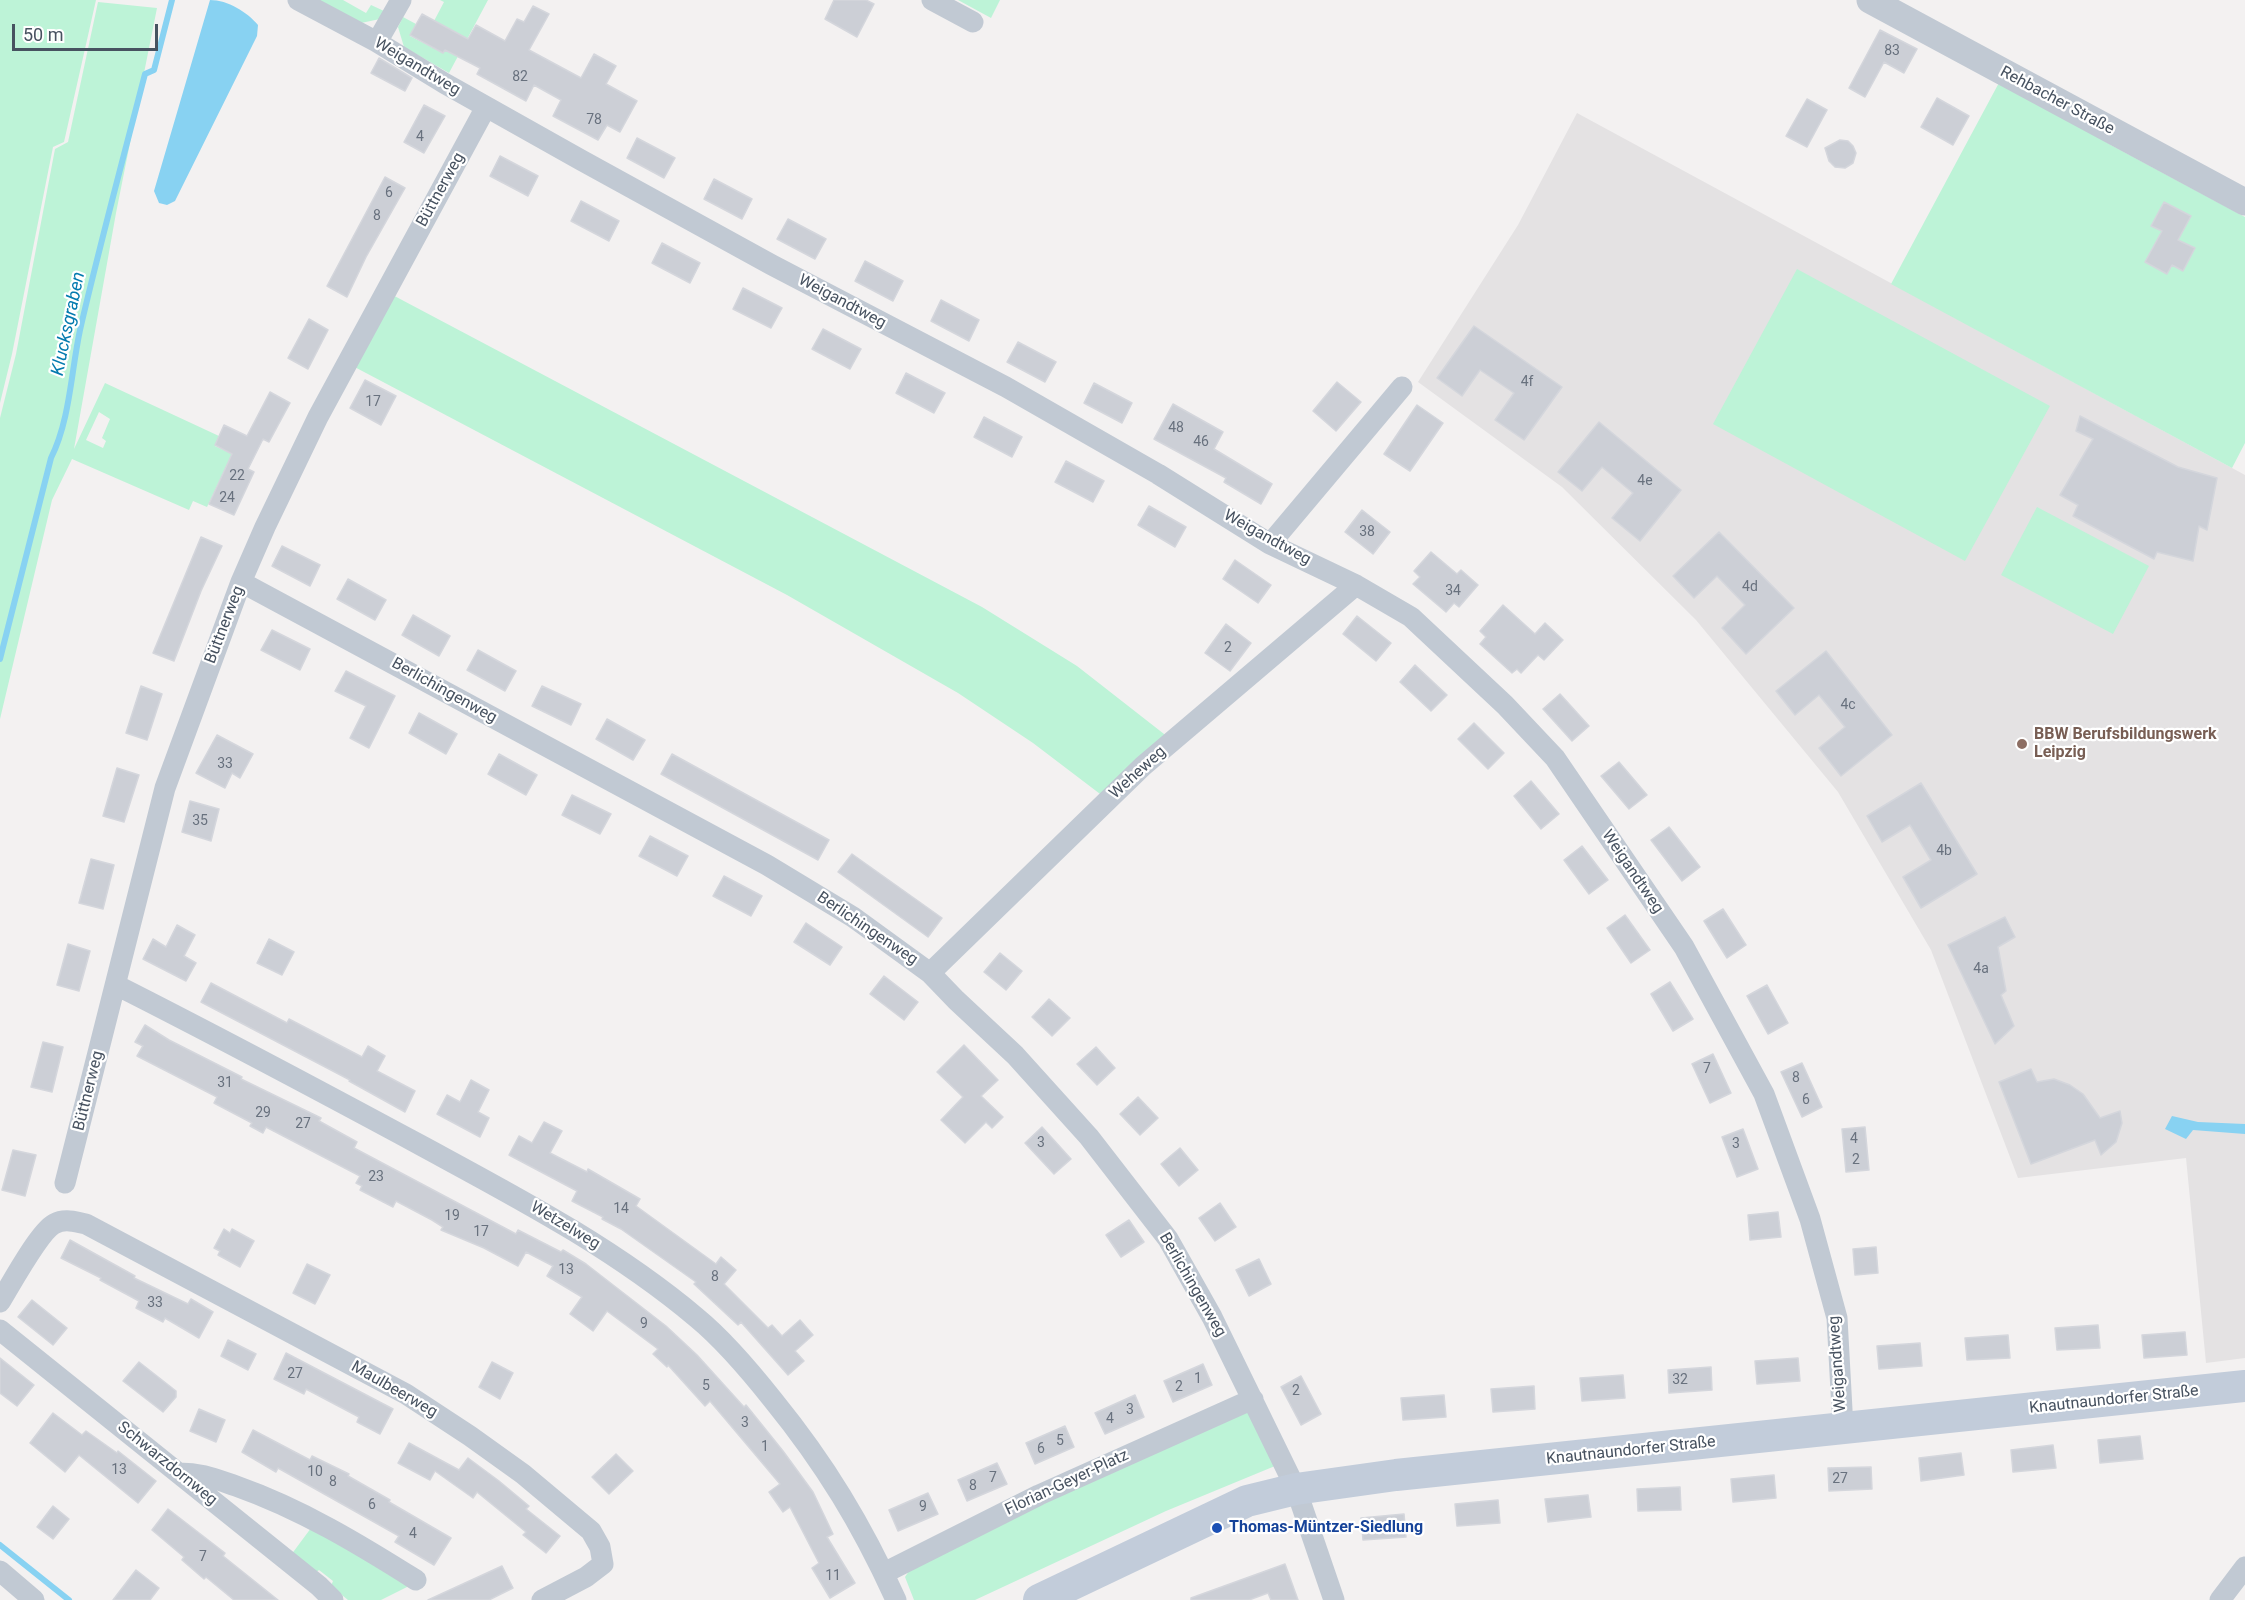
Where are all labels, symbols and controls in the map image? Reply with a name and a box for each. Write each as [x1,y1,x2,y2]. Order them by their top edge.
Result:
scale bar [15,12,160,50]
text: 50 m [23,24,63,45]
street label: Weigandtweg [371,34,463,100]
house number: 83 [1884,43,1900,59]
street label: Rehbacher Straße [1997,63,2117,139]
house number: 82 [512,69,528,85]
house number: 78 [586,112,602,128]
house number: 4 [416,129,424,145]
street label: Büttnerweg [413,150,469,230]
house number: 6 [385,185,393,201]
house number: 8 [373,208,381,224]
water label: Klucksgraben [47,270,91,378]
street label: Weigandtweg [795,271,889,333]
house number: 4f [1521,374,1533,390]
house number: 17 [365,394,381,410]
house number: 48 [1168,420,1184,436]
house number: 46 [1193,434,1209,450]
house number: 22 [229,468,245,484]
house number: 4e [1637,473,1653,489]
house number: 24 [219,490,235,506]
street label: Weigandtweg [1220,506,1314,570]
house number: 38 [1359,524,1375,540]
house number: 4d [1742,579,1758,595]
street label: Büttnerweg [201,583,249,667]
house number: 34 [1445,583,1461,599]
house number: 2 [1224,640,1232,656]
street label: Berlichingenweg [388,654,500,728]
house number: 4c [1840,697,1856,713]
place label: BBW Berufsbildungswerk Leipzig [2034,725,2217,763]
marker: BBW Berufsbildungswerk Leipzig [2015,737,2029,751]
street label: Weheweg [1106,743,1170,803]
house number: 33 [217,756,233,772]
house number: 35 [192,813,208,829]
street label: Weigandtweg [1597,827,1667,917]
house number: 4b [1936,843,1952,859]
street label: Berlichingenweg [813,888,921,970]
house number: 4a [1973,961,1989,977]
street label: Büttnerweg [70,1049,108,1133]
house number: 7 [1703,1061,1711,1077]
house number: 8 [1792,1070,1800,1086]
house number: 31 [217,1075,233,1091]
house number: 6 [1802,1092,1810,1108]
house number: 29 [255,1105,271,1121]
house number: 27 [295,1116,311,1132]
house number: 4 [1850,1131,1858,1147]
house number: 3 [1037,1135,1045,1151]
house number: 3 [1732,1136,1740,1152]
house number: 2 [1852,1152,1860,1168]
house number: 23 [368,1169,384,1185]
street label: Wetzelweg [527,1198,603,1254]
house number: 14 [613,1201,629,1217]
house number: 19 [444,1208,460,1224]
house number: 17 [473,1224,489,1240]
street label: Berlichingenweg [1154,1229,1230,1341]
house number: 13 [558,1262,574,1278]
house number: 8 [711,1269,719,1285]
house number: 33 [147,1295,163,1311]
street label: Weigandtweg [1825,1315,1851,1413]
house number: 9 [640,1316,648,1332]
street label: Maulbeerweg [347,1358,441,1422]
house number: 27 [287,1366,303,1382]
house number: 1 [1194,1371,1202,1387]
house number: 32 [1672,1372,1688,1388]
house number: 5 [702,1378,710,1394]
house number: 2 [1175,1379,1183,1395]
street label: Knautnaundorfer Straße [2028,1382,2200,1418]
house number: 2 [1292,1383,1300,1399]
house number: 3 [1126,1402,1134,1418]
house number: 4 [1106,1411,1114,1427]
house number: 3 [741,1415,749,1431]
street label: Schwarzdornweg [113,1418,221,1510]
house number: 5 [1056,1433,1064,1449]
street label: Knautnaundorfer Straße [1545,1433,1717,1469]
house number: 1 [761,1439,769,1455]
house number: 6 [1037,1441,1045,1457]
street label: Florian-Geyer-Platz [1002,1446,1132,1520]
house number: 13 [111,1462,127,1478]
house number: 10 [307,1464,323,1480]
house number: 7 [989,1470,997,1486]
house number: 27 [1832,1471,1848,1487]
house number: 8 [329,1474,337,1490]
house number: 8 [969,1478,977,1494]
house number: 6 [368,1497,376,1513]
house number: 9 [919,1499,927,1515]
place label: Thomas-Müntzer-Siedlung [1229,1518,1423,1538]
marker: Thomas-Müntzer-Siedlung [1210,1521,1224,1535]
house number: 4 [409,1526,417,1542]
house number: 7 [199,1549,207,1565]
house number: 11 [825,1568,841,1584]

